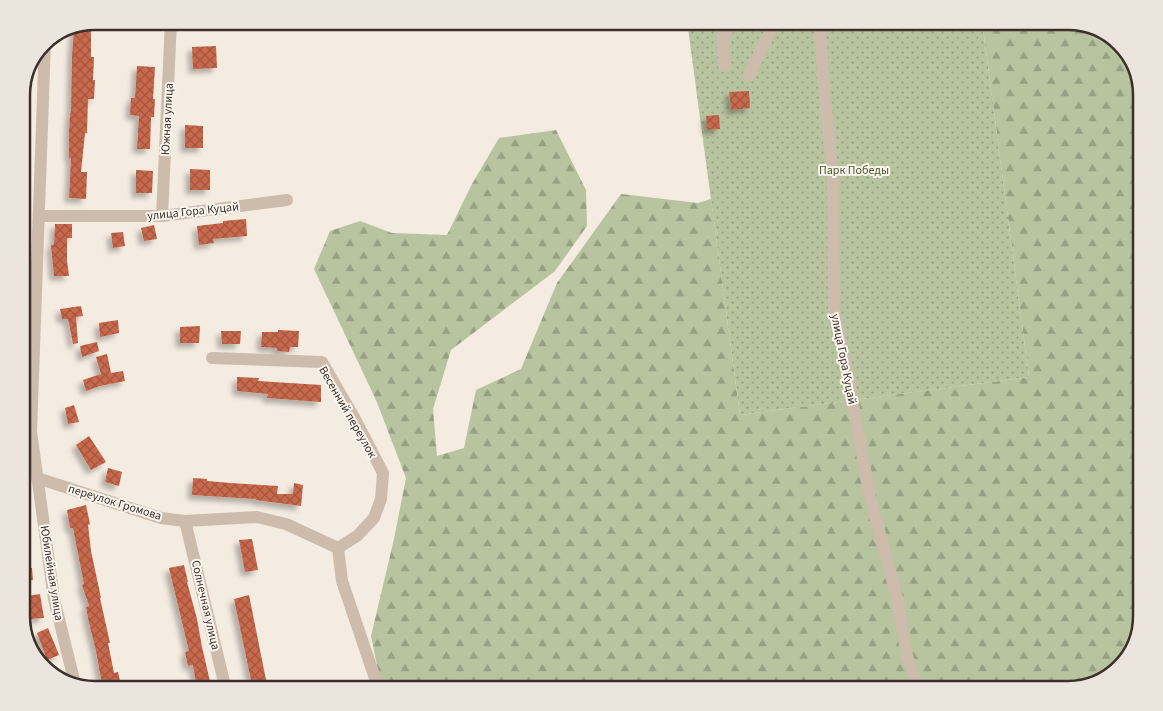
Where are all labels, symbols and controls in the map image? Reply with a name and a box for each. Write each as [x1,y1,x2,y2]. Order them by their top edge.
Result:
street label: Южная улица [157,83,178,155]
park label: Парк Победы [819,162,889,179]
street label: улица Гора Куцай [146,198,240,225]
street label: улица Гора Куцай [826,312,861,406]
street label: Весенний переулок [314,363,381,461]
street label: переулок Громова [66,480,164,525]
street label: Юбилейная улица [36,524,67,622]
street label: Солнечная улица [187,559,224,652]

